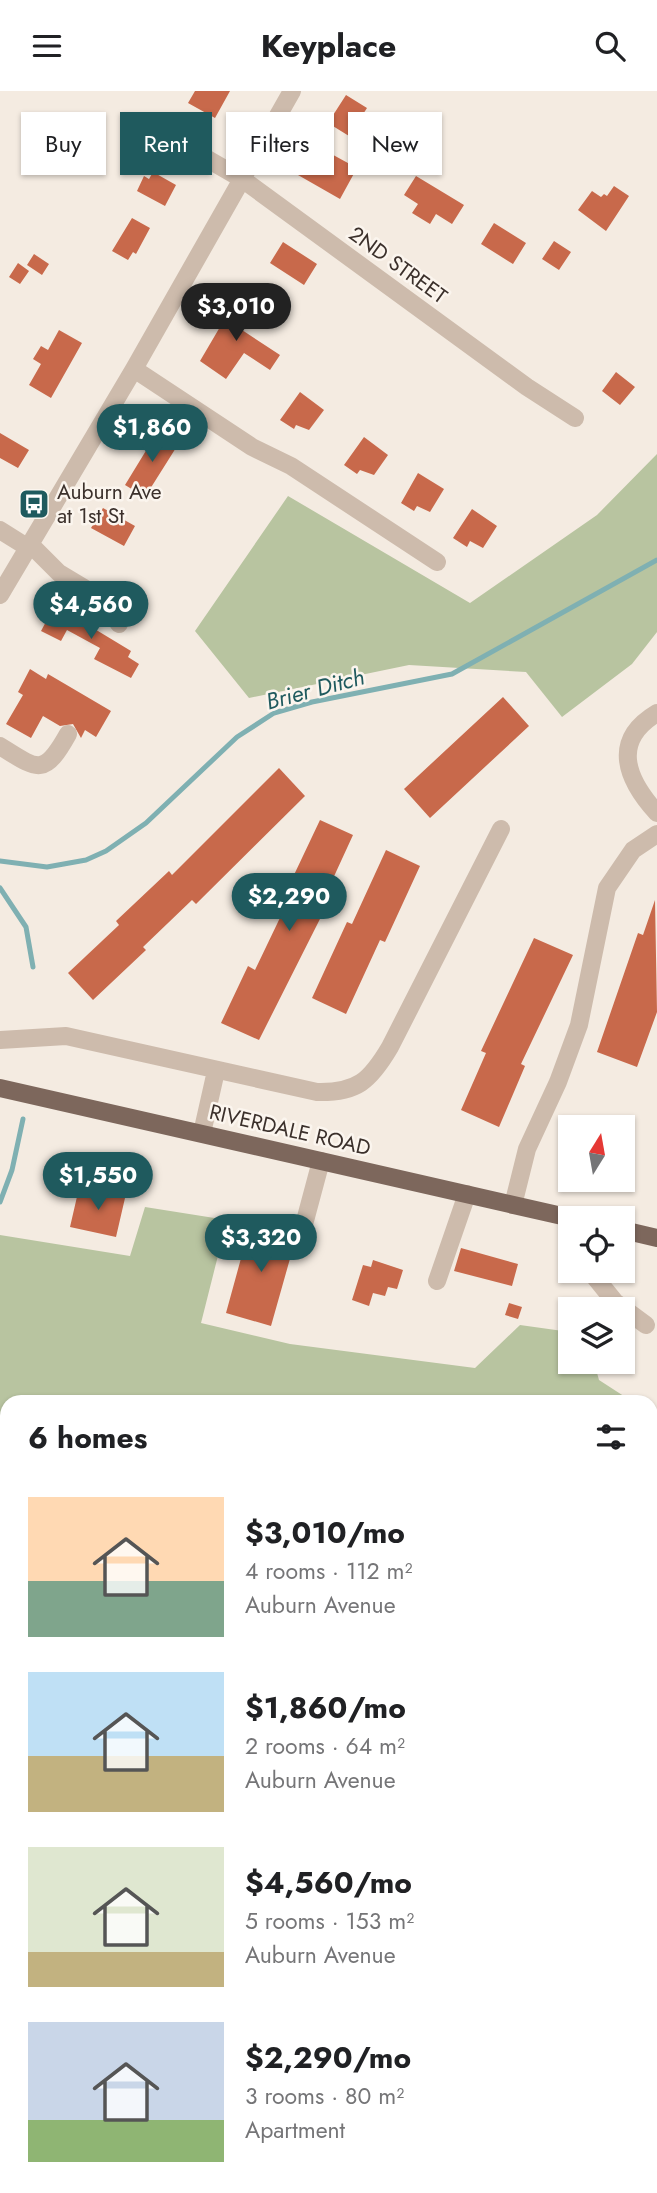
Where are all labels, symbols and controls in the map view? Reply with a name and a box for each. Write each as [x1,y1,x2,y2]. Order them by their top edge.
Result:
text: Keyplace [261,23,396,69]
icon: menu [28,27,66,65]
icon: search [591,27,629,65]
chip: Buy [21,112,106,175]
chip: Rent [120,112,212,175]
chip: Filters [226,112,334,175]
chip: New [348,112,442,175]
street label: 2ND STREET [343,219,453,311]
pin: $3,010 [179,283,293,343]
text: $3,010 [197,289,275,323]
pin: $1,860 [95,405,209,464]
text: $1,860 [113,410,191,444]
place label: Auburn Ave at 1st St [57,477,162,531]
bus stop icon: Auburn Ave at 1st St [17,487,51,521]
pin: $4,560 [34,581,148,641]
text: $4,560 [49,587,133,621]
water label: Brier Ditch [262,660,368,718]
pin: $2,290 [232,873,346,933]
text: $2,290 [248,879,330,913]
street label: RIVERDALE ROAD [206,1097,374,1163]
north arrow [558,1115,635,1192]
map controls [558,1115,635,1374]
pin: $1,550 [41,1153,155,1212]
text: $1,550 [59,1158,137,1192]
button: locate [558,1206,635,1283]
pin: $3,320 [204,1215,318,1274]
text: $3,320 [221,1220,301,1254]
button: layers [558,1297,635,1374]
text: 6 homes [28,1416,147,1459]
icon: filters [592,1418,630,1456]
text: $3,010/mo [245,1511,405,1554]
icon: home [84,1525,168,1609]
text: 4 rooms · 112 m² [245,1554,412,1588]
text: Auburn Avenue [245,1588,396,1622]
text: $1,860/mo [245,1686,406,1729]
icon: home [84,1700,168,1784]
text: 2 rooms · 64 m² [245,1729,405,1763]
text: Auburn Avenue [245,1763,396,1797]
text: $4,560/mo [245,1861,412,1904]
icon: home [84,1875,168,1959]
text: 5 rooms · 153 m² [245,1904,414,1938]
text: Auburn Avenue [245,1938,396,1972]
text: $2,290/mo [245,2036,411,2079]
icon: home [84,2050,168,2134]
text: 3 rooms · 80 m² [245,2079,404,2113]
text: Apartment [245,2113,345,2147]

